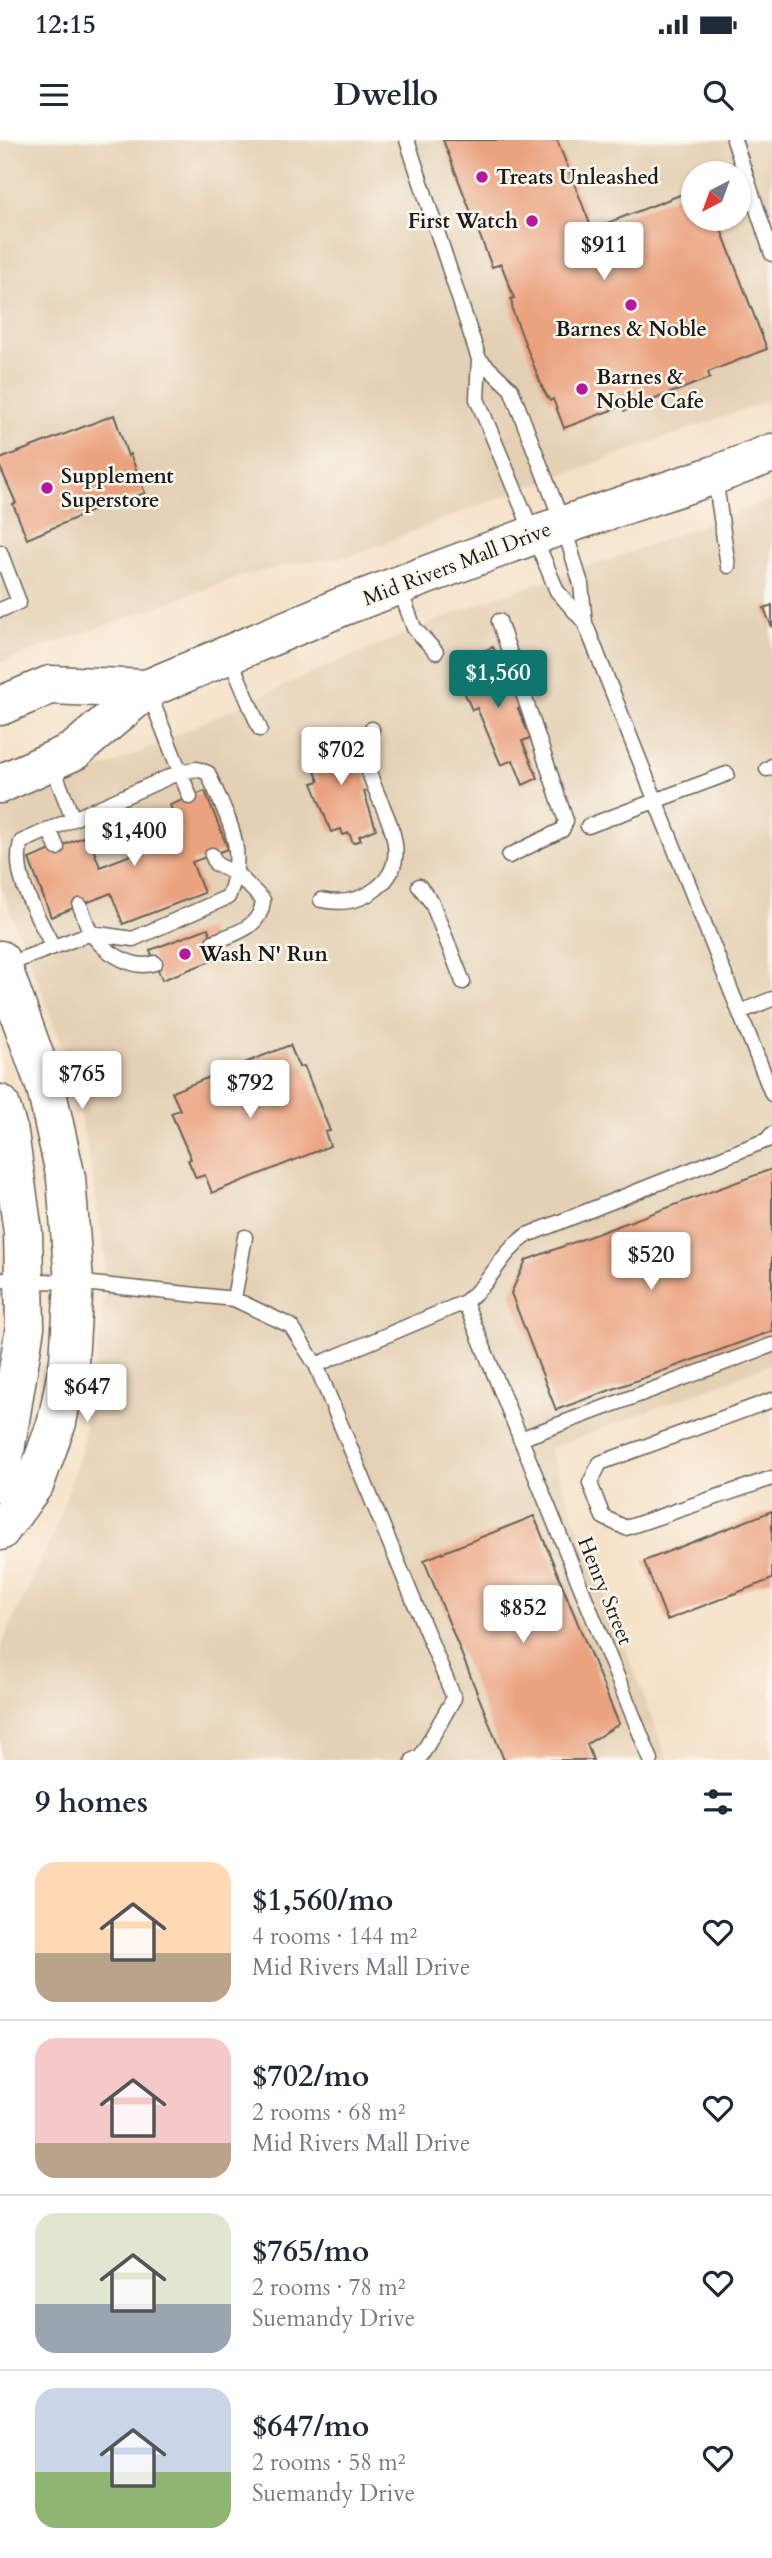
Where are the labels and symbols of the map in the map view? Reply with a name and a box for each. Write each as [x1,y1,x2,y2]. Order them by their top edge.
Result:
north arrow [681,161,751,231]
place label: Treats Unleashed [496,163,659,192]
marker: Treats Unleashed [474,169,490,185]
place label: First Watch [408,207,518,236]
marker: First Watch [524,213,540,229]
pin: $911 [563,222,645,282]
marker: Barnes & Noble [623,297,639,313]
place label: Barnes & Noble [555,315,707,344]
place label: Barnes & Noble Cafe [596,363,704,416]
marker: Barnes & Noble Cafe [574,381,590,397]
place label: Supplement Superstore [61,462,174,515]
marker: Supplement Superstore [39,480,55,496]
street label: Mid Rivers Mall Drive [359,515,555,613]
pin: $1,560 [441,650,555,710]
pin: $702 [300,728,382,787]
pin: $1,400 [77,808,191,868]
place label: Wash N' Run [198,940,329,969]
marker: Wash N' Run [177,946,193,962]
pin: $765 [41,1052,123,1111]
pin: $792 [209,1060,291,1120]
pin: $520 [610,1232,692,1292]
pin: $647 [46,1364,128,1424]
street label: Henry Street [570,1533,640,1650]
pin: $852 [482,1586,564,1645]

